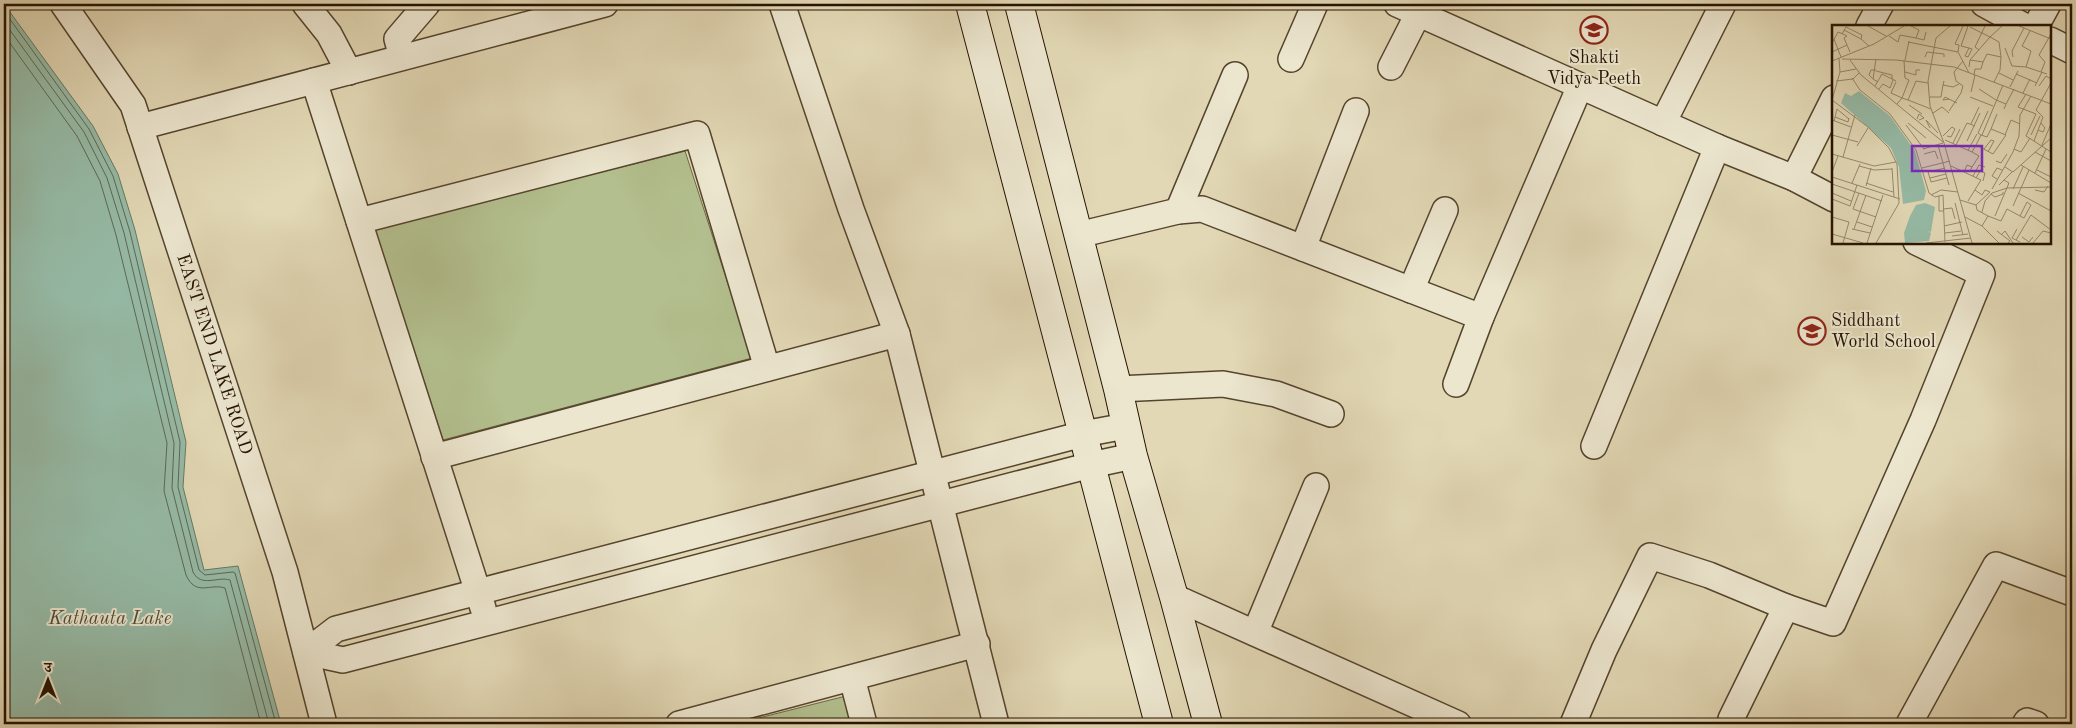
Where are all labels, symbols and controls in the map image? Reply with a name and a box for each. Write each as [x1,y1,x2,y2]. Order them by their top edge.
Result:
school or university icon: Shakti Vidya Peeth [1579,15,1609,45]
inset map [1832,25,2051,244]
place label: Shakti Vidya Peeth [1547,49,1641,88]
street label: EAST END LAKE ROAD [173,252,255,457]
place label: Siddhant World School [1831,312,1936,351]
school or university icon: Siddhant World School [1797,316,1827,346]
water label: Kathauta Lake [47,610,172,629]
north arrow [22,656,72,706]
text: उ [43,661,52,675]

